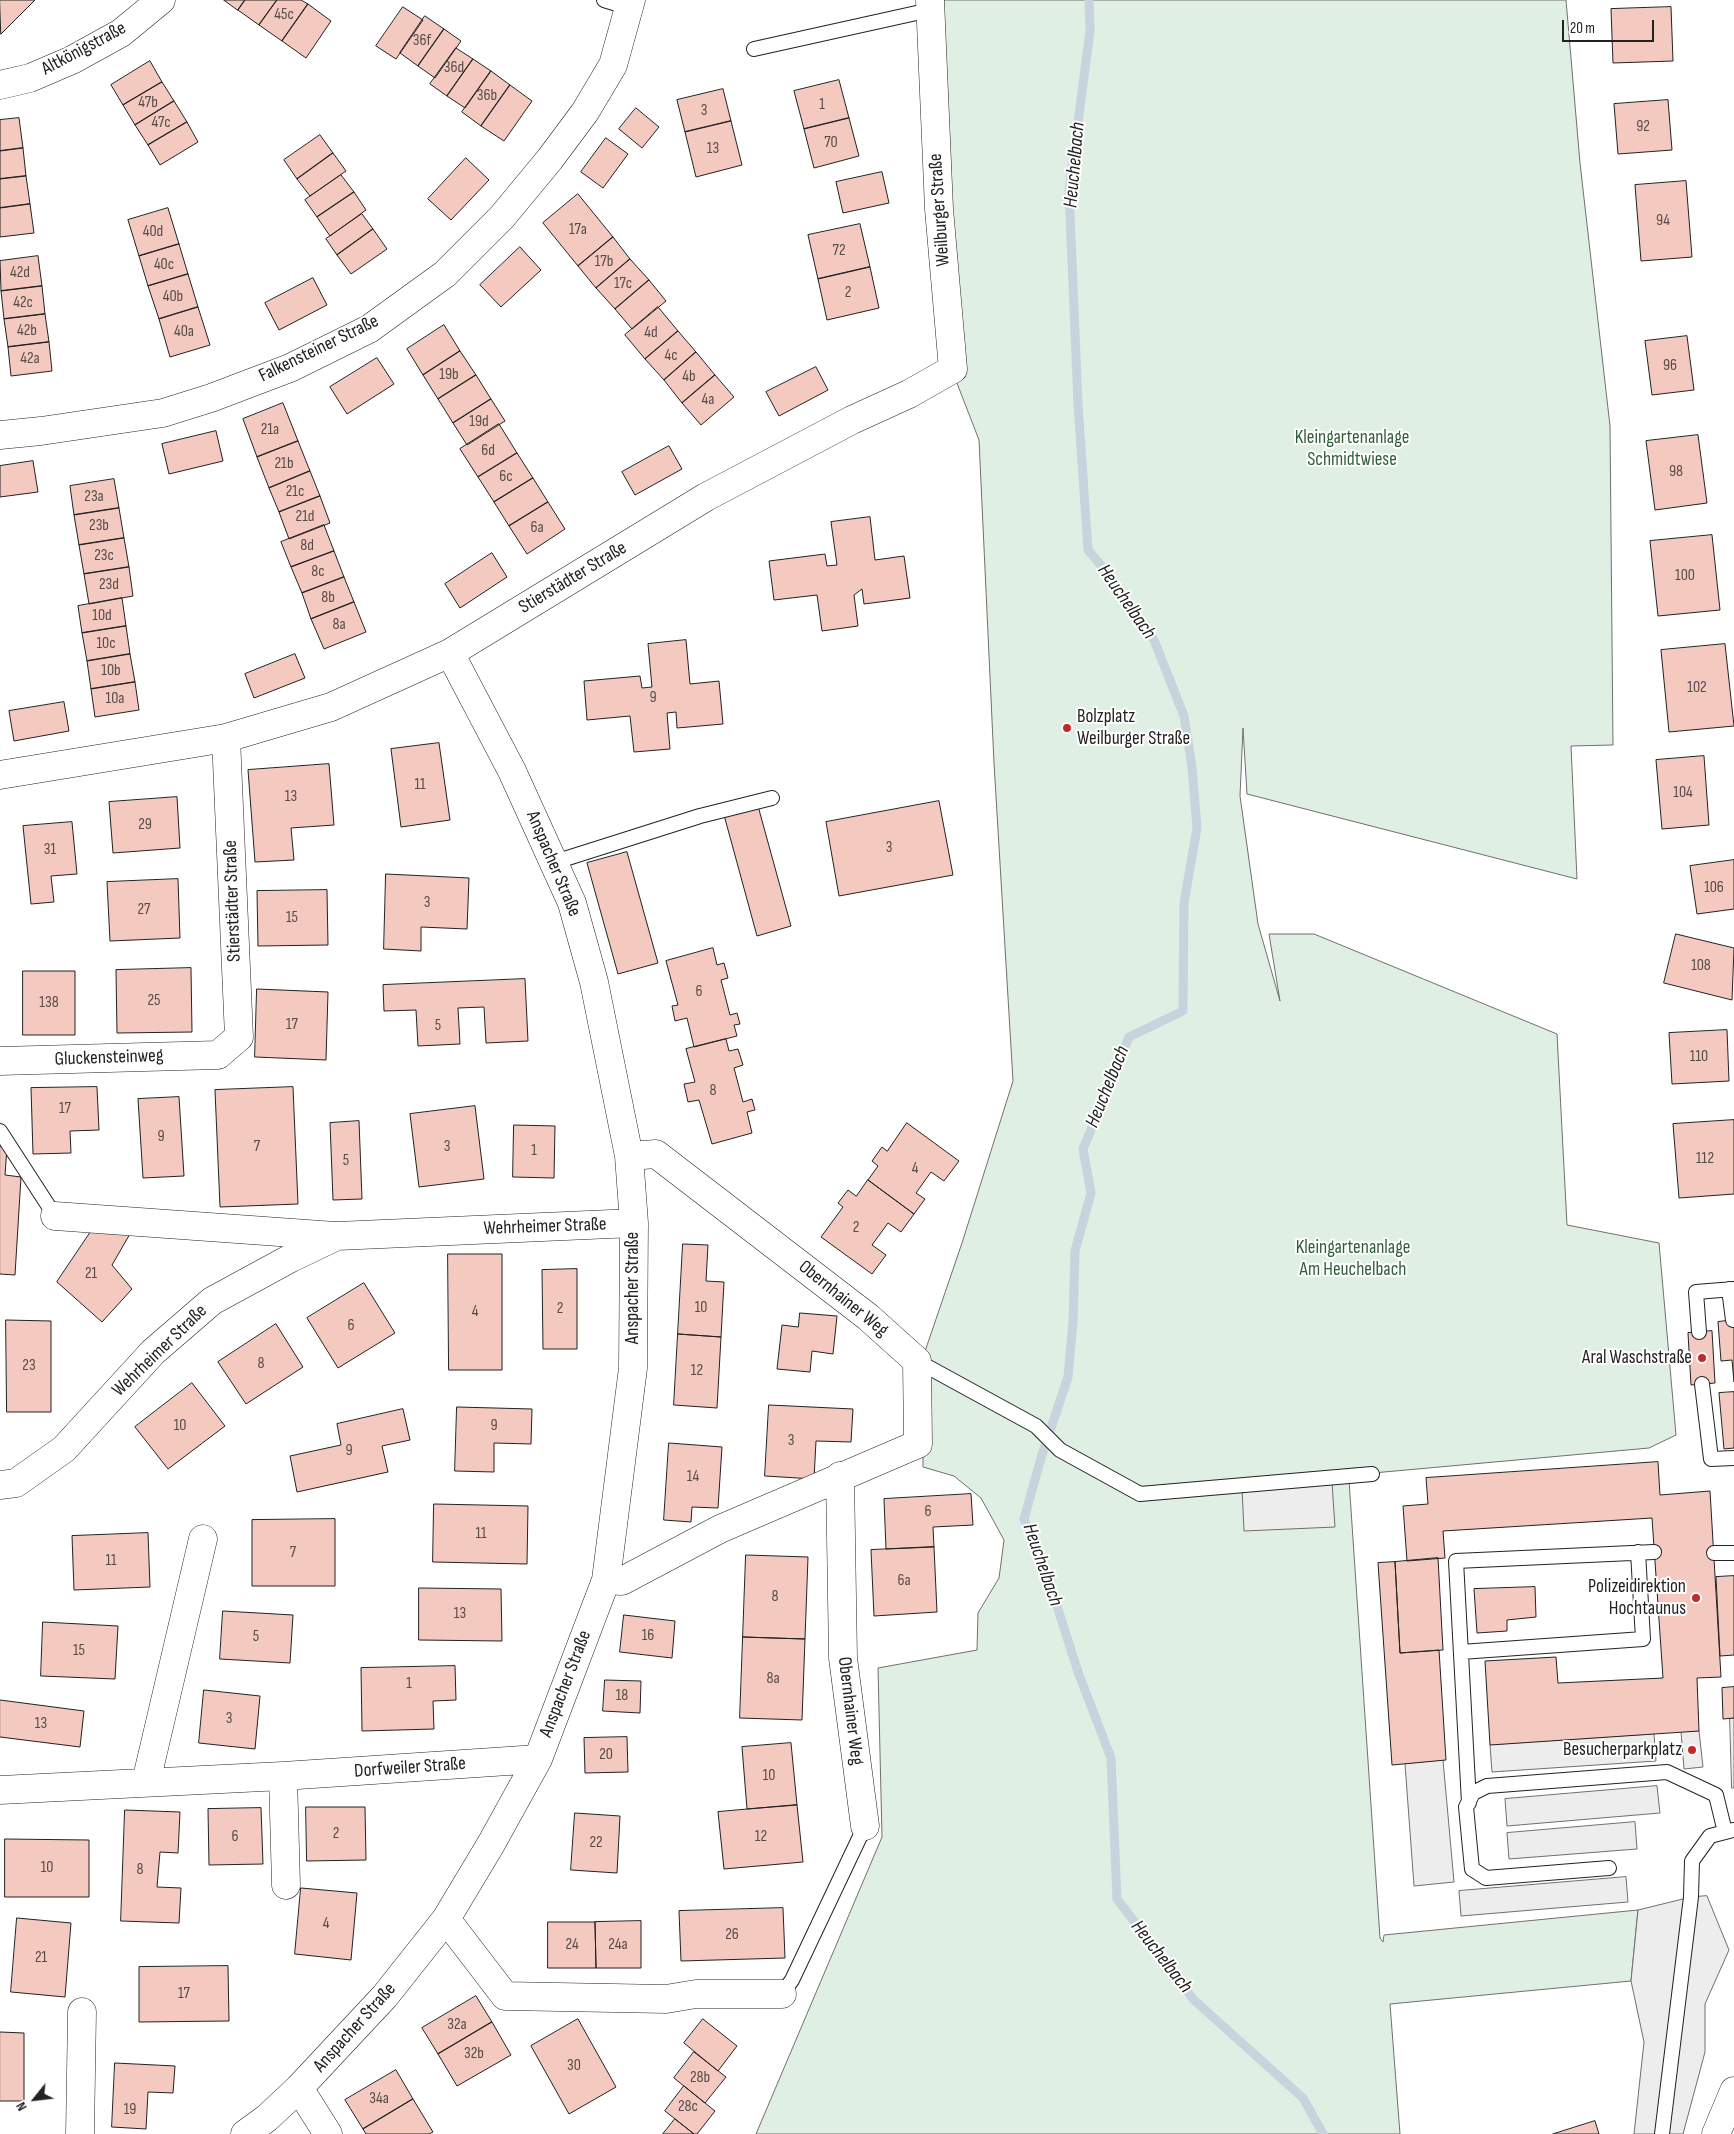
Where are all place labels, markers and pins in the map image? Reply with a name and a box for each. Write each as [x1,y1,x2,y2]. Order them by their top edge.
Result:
place label: Bolzplatz Weilburger Straße [1077,706,1190,750]
marker: Bolzplatz Weilburger Straße [1061,722,1073,734]
place label: Aral Waschstraße [1582,1347,1692,1369]
marker: Aral Waschstraße [1696,1352,1708,1364]
place label: Polizeidirektion Hochtaunus [1588,1576,1686,1620]
marker: Polizeidirektion Hochtaunus [1690,1592,1702,1604]
place label: Besucherparkplatz [1563,1739,1682,1761]
marker: Besucherparkplatz [1686,1744,1698,1756]

